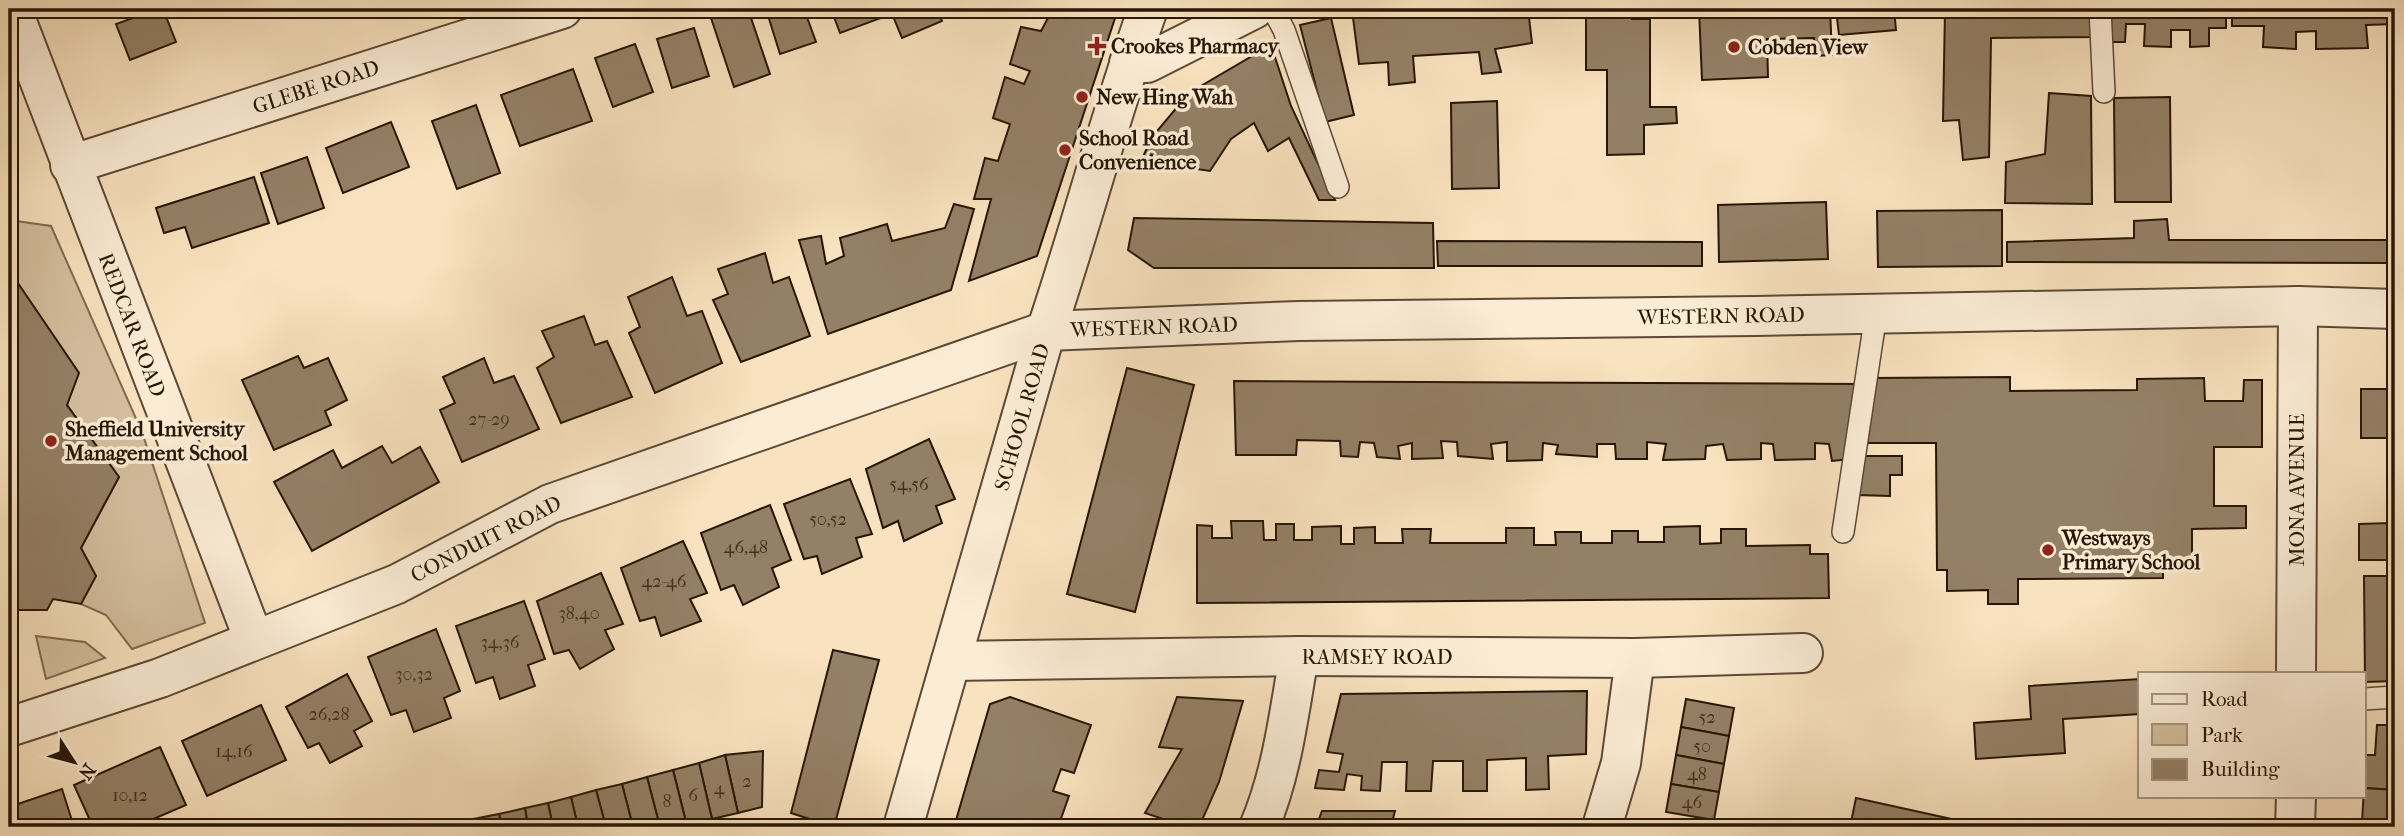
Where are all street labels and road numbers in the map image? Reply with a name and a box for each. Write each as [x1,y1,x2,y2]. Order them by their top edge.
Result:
street label: GLEBE ROAD [250,55,382,119]
street label: REDCAR ROAD [94,250,170,400]
street label: WESTERN ROAD [1636,303,1805,329]
street label: WESTERN ROAD [1069,312,1238,342]
street label: SCHOOL ROAD [990,341,1054,493]
street label: MONA AVENUE [2285,413,2309,566]
street label: CONDUIT ROAD [407,491,565,587]
street label: RAMSEY ROAD [1301,645,1453,669]

